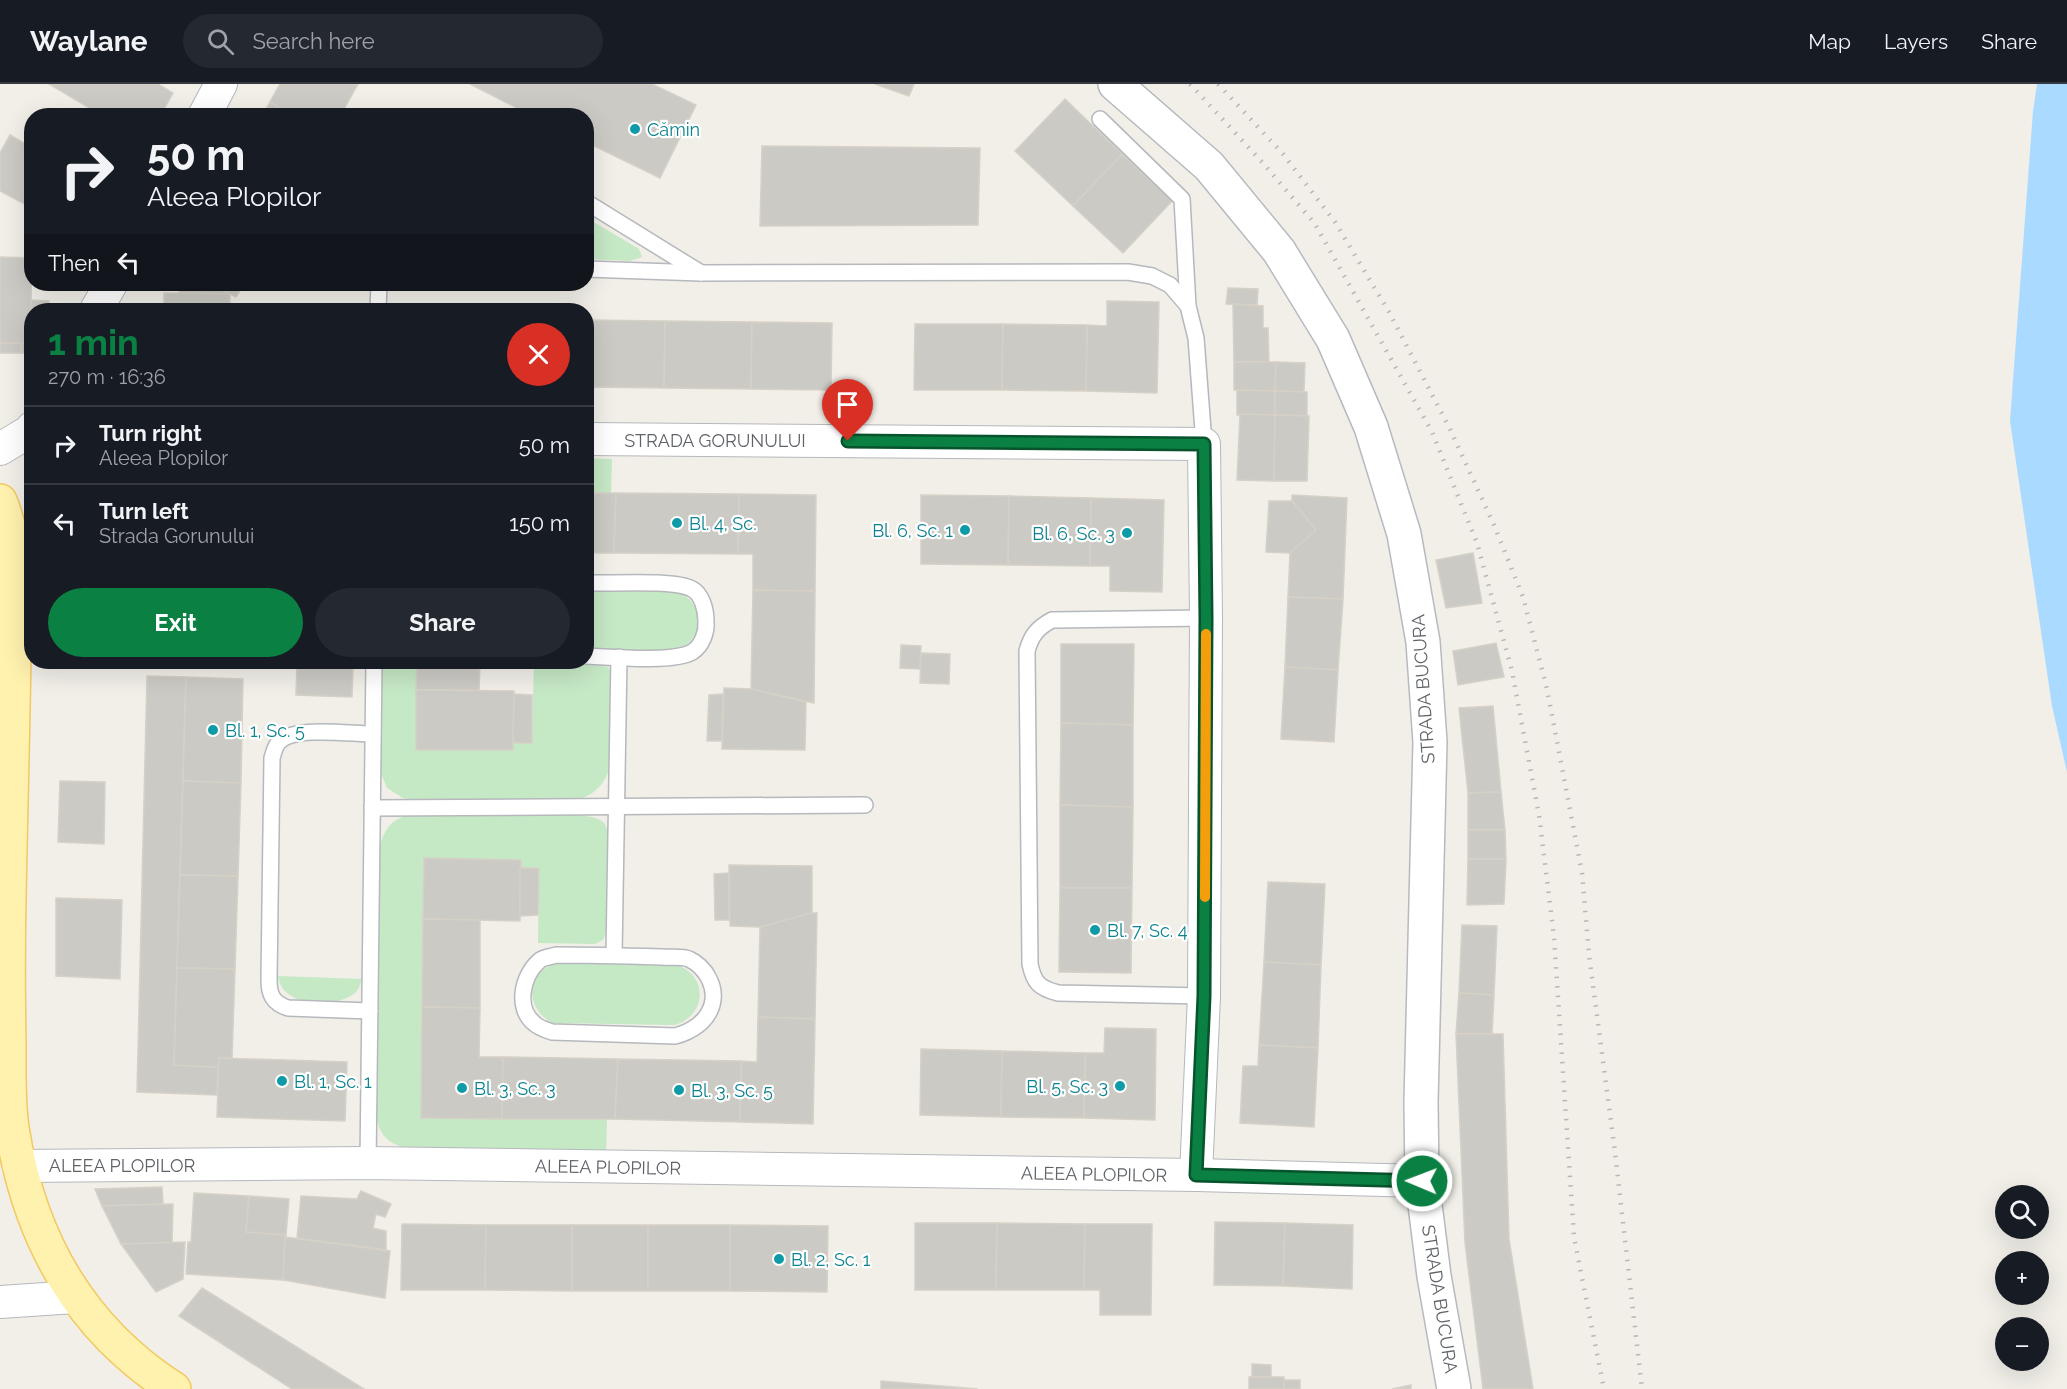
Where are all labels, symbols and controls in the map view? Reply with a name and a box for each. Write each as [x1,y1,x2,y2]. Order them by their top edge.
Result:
search box [183,14,603,68]
text: Waylane [30,25,147,58]
icon: search [204,25,237,58]
text: Search here [252,28,375,54]
text: Map [1808,29,1851,54]
text: Layers [1884,29,1948,54]
text: Share [1981,29,2037,54]
place label: Cămin [647,119,700,140]
marker: Cămin [628,122,642,136]
text: 50 m [147,131,245,180]
icon: right [48,132,126,210]
text: Aleea Plopilor [147,181,322,212]
icon: left [112,246,145,279]
text: Then [48,250,100,276]
text: 1 min [48,321,139,363]
button: close [507,323,570,386]
text: 270 m · 16:36 [48,365,166,389]
pin [822,379,873,441]
icon: arrive [831,388,864,421]
text: Turn right [99,420,202,446]
icon: right [48,429,81,462]
street label: STRADA GORUNULUI [624,430,806,451]
text: 50 m [519,432,570,458]
text: Aleea Plopilor [99,446,228,470]
text: Turn left [99,498,189,524]
icon: left [48,507,81,540]
text: 150 m [509,510,570,536]
place label: Bl. 4, Sc. [689,513,757,534]
marker: Bl. 4, Sc. [670,516,684,530]
place label: Bl. 6, Sc. 1 [872,520,953,541]
marker: Bl. 6, Sc. 1 [958,523,972,537]
place label: Bl. 6, Sc. 3 [1032,523,1115,544]
text: Strada Gorunului [99,524,254,548]
marker: Bl. 6, Sc. 3 [1120,526,1134,540]
button: Exit [48,588,303,657]
button: Share [315,588,570,657]
street label: STRADA BUCURA [1407,614,1439,764]
place label: Bl. 1, Sc. 5 [225,720,305,741]
marker: Bl. 1, Sc. 5 [206,723,220,737]
place label: Bl. 7, Sc. 4 [1107,920,1188,941]
marker: Bl. 7, Sc. 4 [1088,923,1102,937]
place label: Bl. 1, Sc. 1 [294,1071,372,1092]
marker: Bl. 1, Sc. 1 [275,1074,289,1088]
place label: Bl. 5, Sc. 3 [1026,1076,1108,1097]
place label: Bl. 3, Sc. 3 [474,1078,556,1099]
marker: Bl. 5, Sc. 3 [1113,1079,1127,1093]
place label: Bl. 3, Sc. 5 [691,1080,773,1101]
marker: Bl. 3, Sc. 3 [455,1081,469,1095]
marker: Bl. 3, Sc. 5 [672,1083,686,1097]
position arrow [1390,1149,1454,1213]
street label: ALEEA PLOPILOR [49,1155,195,1176]
street label: ALEEA PLOPILOR [535,1155,682,1179]
street label: ALEEA PLOPILOR [1021,1162,1168,1186]
map controls [1995,1185,2049,1371]
button: search [1995,1185,2049,1239]
street label: STRADA BUCURA [1418,1223,1462,1375]
place label: Bl. 2, Sc. 1 [791,1249,871,1270]
button: + [1995,1251,2049,1305]
marker: Bl. 2, Sc. 1 [772,1252,786,1266]
button: − [1995,1317,2049,1371]

